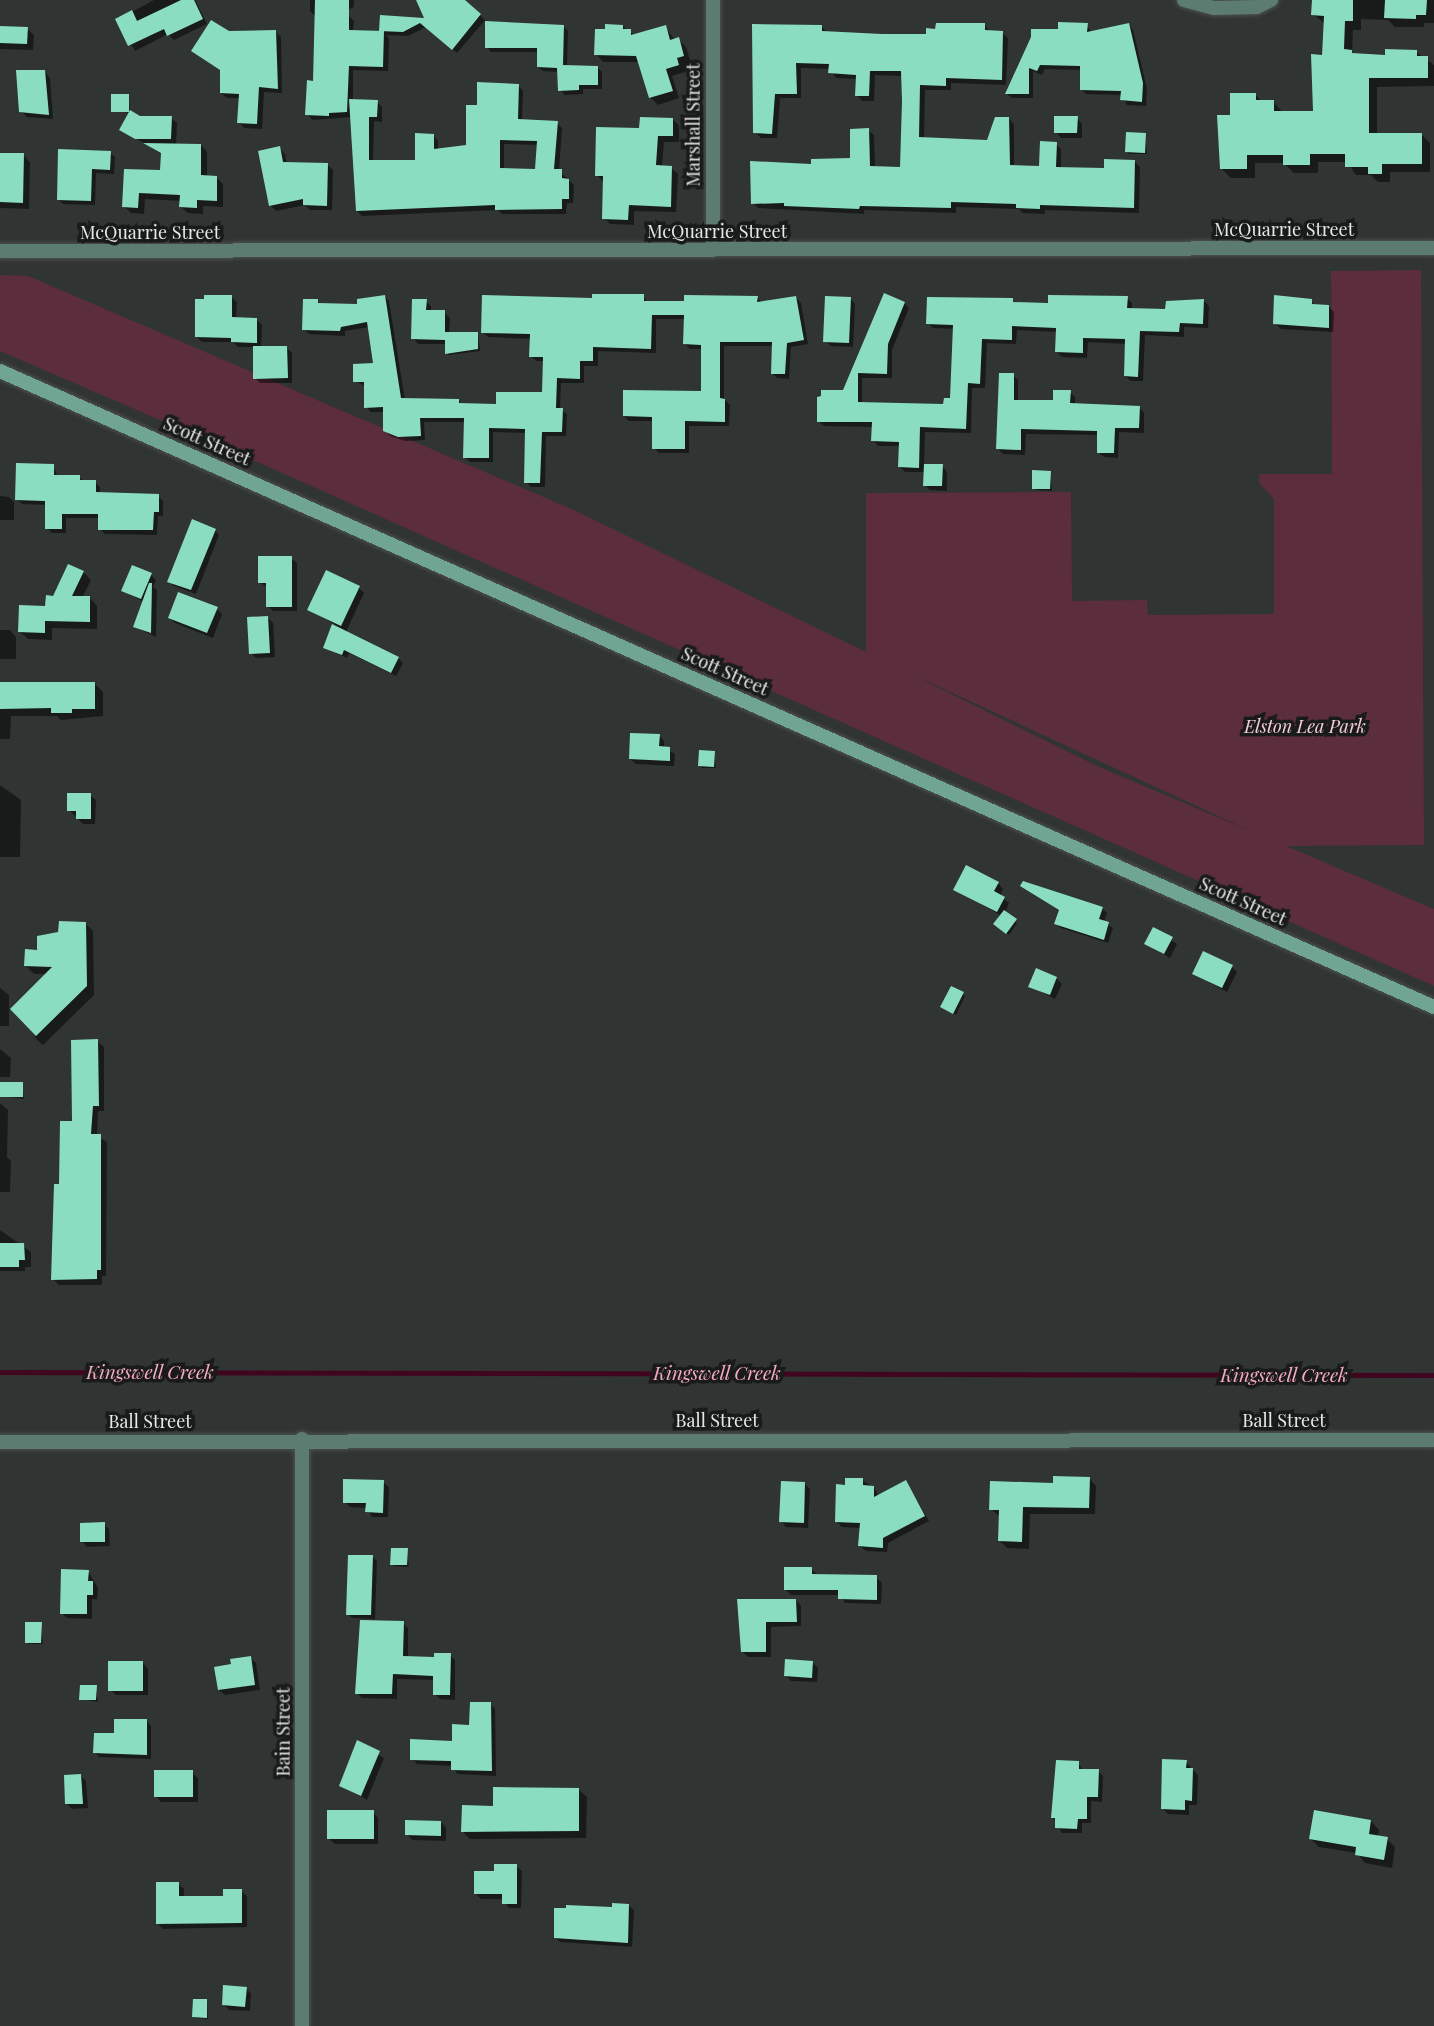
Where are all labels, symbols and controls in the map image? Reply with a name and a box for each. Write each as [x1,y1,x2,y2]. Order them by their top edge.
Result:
street label: Marshall Street [682,63,704,187]
street label: McQuarrie Street [1214,218,1354,240]
street label: McQuarrie Street [647,220,787,242]
street label: McQuarrie Street [80,221,220,243]
street label: Scott Street [160,412,254,470]
street label: Scott Street [678,642,772,700]
park label: Elston Lea Park [1244,715,1366,737]
street label: Scott Street [1196,872,1290,930]
water label: Kingswell Creek [86,1361,214,1383]
water label: Kingswell Creek [653,1362,781,1384]
water label: Kingswell Creek [1220,1364,1348,1386]
street label: Ball Street [675,1409,759,1431]
street label: Ball Street [1242,1409,1326,1431]
street label: Ball Street [108,1410,192,1432]
street label: Bain Street [272,1687,294,1777]

